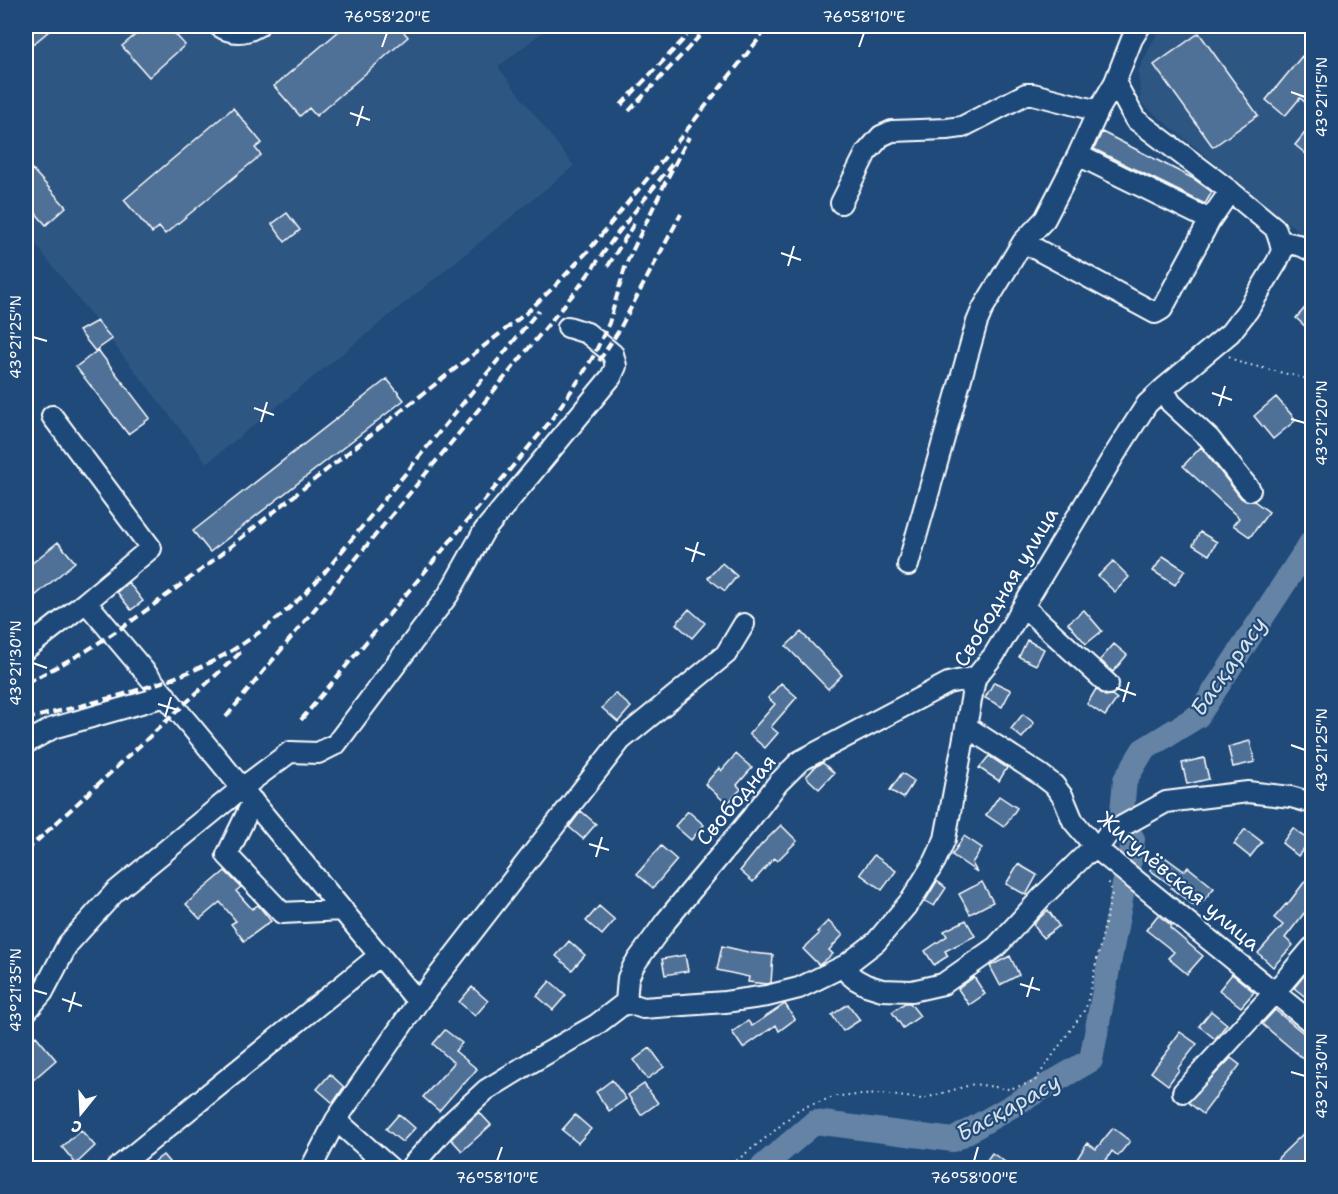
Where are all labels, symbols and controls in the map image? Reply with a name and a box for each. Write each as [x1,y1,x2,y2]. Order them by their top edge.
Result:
text: 76°58'20"E [344,7,430,27]
text: 76°58'10"E [822,7,906,27]
text: 43°21'15"N [1312,57,1332,137]
text: 43°21'25"N [6,295,26,379]
text: 43°21'20"N [1312,380,1332,466]
street label: Свободная улица [947,502,1065,672]
water label: Басқарасу [1184,611,1273,722]
text: 43°21'30"N [6,620,26,706]
text: 43°21'25"N [1312,708,1332,792]
street label: Свободная [690,748,782,852]
street label: Жигулёвская улица [1092,805,1266,957]
text: 43°21'35"N [6,948,26,1032]
text: 43°21'30"N [1312,1033,1332,1119]
water label: Басқарасу [951,1067,1065,1148]
north arrow [51,1083,111,1143]
text: С [68,1115,84,1138]
text: 76°58'10"E [455,1168,539,1188]
text: 76°58'00"E [930,1168,1018,1188]

